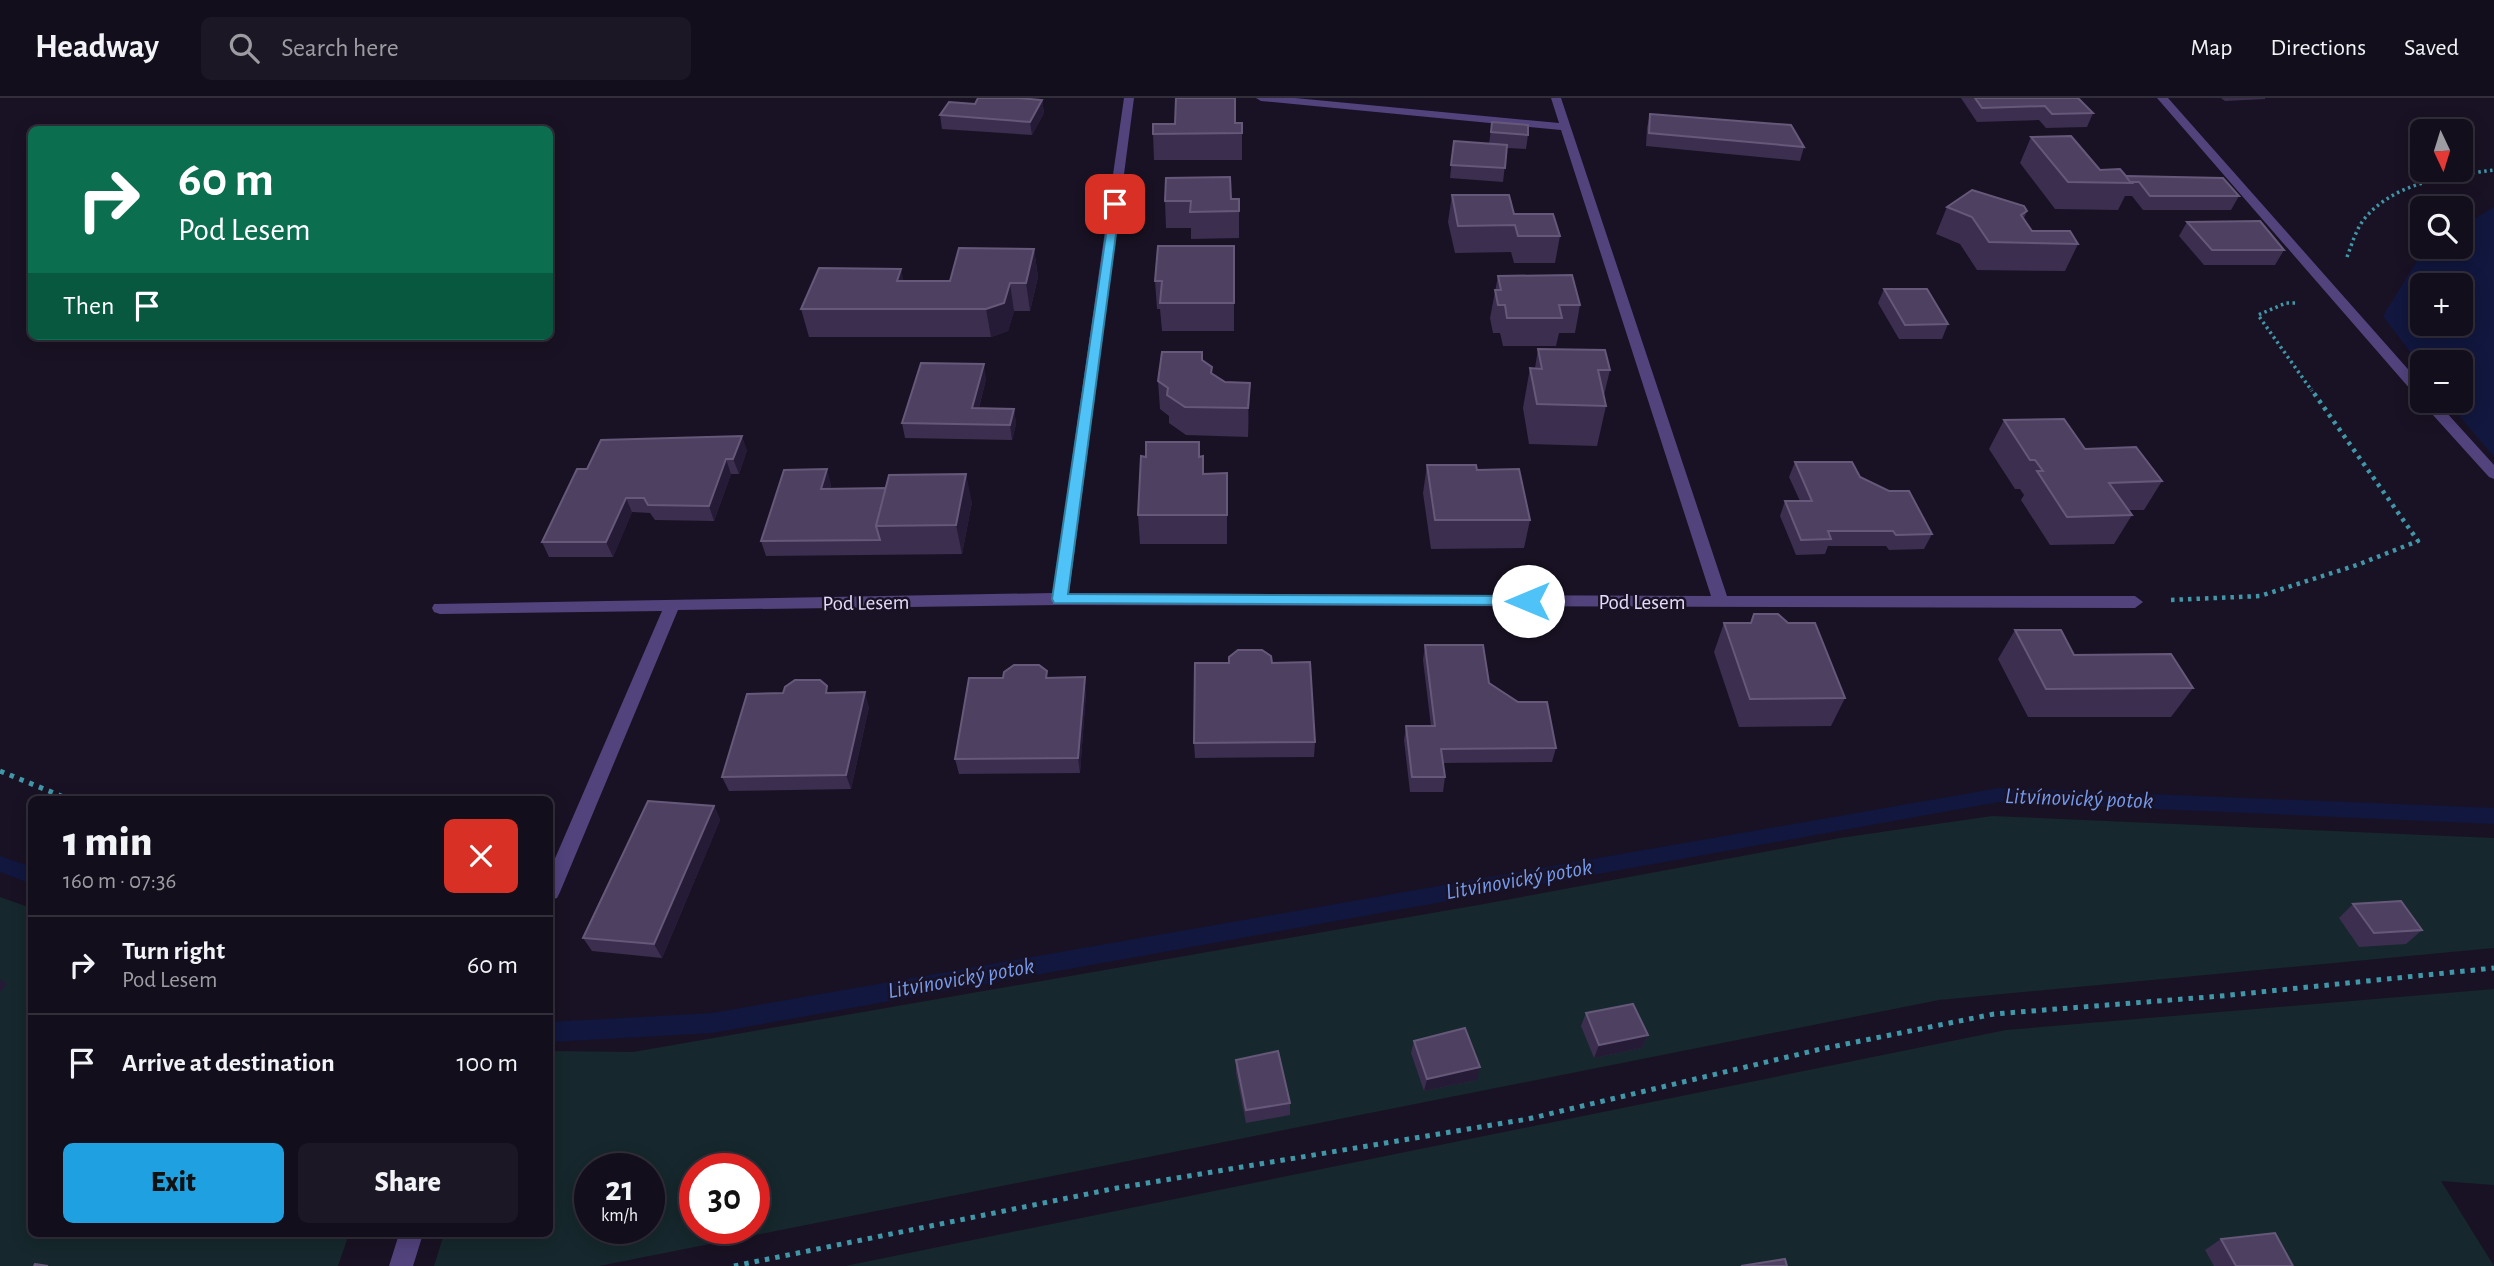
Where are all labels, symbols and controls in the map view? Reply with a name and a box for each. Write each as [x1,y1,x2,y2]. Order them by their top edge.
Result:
search box [201,17,691,80]
icon: search [225,29,263,67]
text: Headway [35,31,159,64]
text: Search here [281,35,399,61]
text: Map [2190,36,2232,60]
text: Directions [2270,36,2366,60]
text: Saved [2404,36,2459,60]
north arrow [2410,119,2473,182]
map controls [2410,119,2473,413]
icon: right [63,154,154,245]
text: 60 m [178,156,274,205]
pin [1085,174,1145,234]
icon: arrive [1096,185,1134,223]
button: search [2410,196,2473,259]
text: Pod Lesem [178,214,311,246]
button: + [2410,273,2473,336]
icon: arrive [128,287,166,325]
text: Then [63,293,114,319]
button: − [2410,350,2473,413]
position arrow [1491,564,1565,638]
street label: Pod Lesem [822,592,910,614]
street label: Pod Lesem [1598,592,1686,613]
water label: Litvínovický potok [2004,785,2154,813]
button: close [444,819,518,893]
text: 1 min [63,821,152,863]
water label: Litvínovický potok [1444,856,1595,904]
text: 160 m · 07:36 [63,870,176,893]
text: Turn right [122,938,225,964]
icon: right [63,946,101,984]
text: 60 m [467,952,518,978]
water label: Litvínovický potok [886,955,1037,1003]
text: Pod Lesem [122,969,217,992]
icon: arrive [63,1044,101,1082]
text: Arrive at destination [122,1050,335,1076]
text: 100 m [457,1050,518,1076]
button: Exit [63,1143,284,1223]
button: Share [298,1143,518,1223]
speed limit sign: 30 [679,1153,770,1244]
text: 21 [605,1172,634,1207]
text: km/h [601,1207,638,1225]

